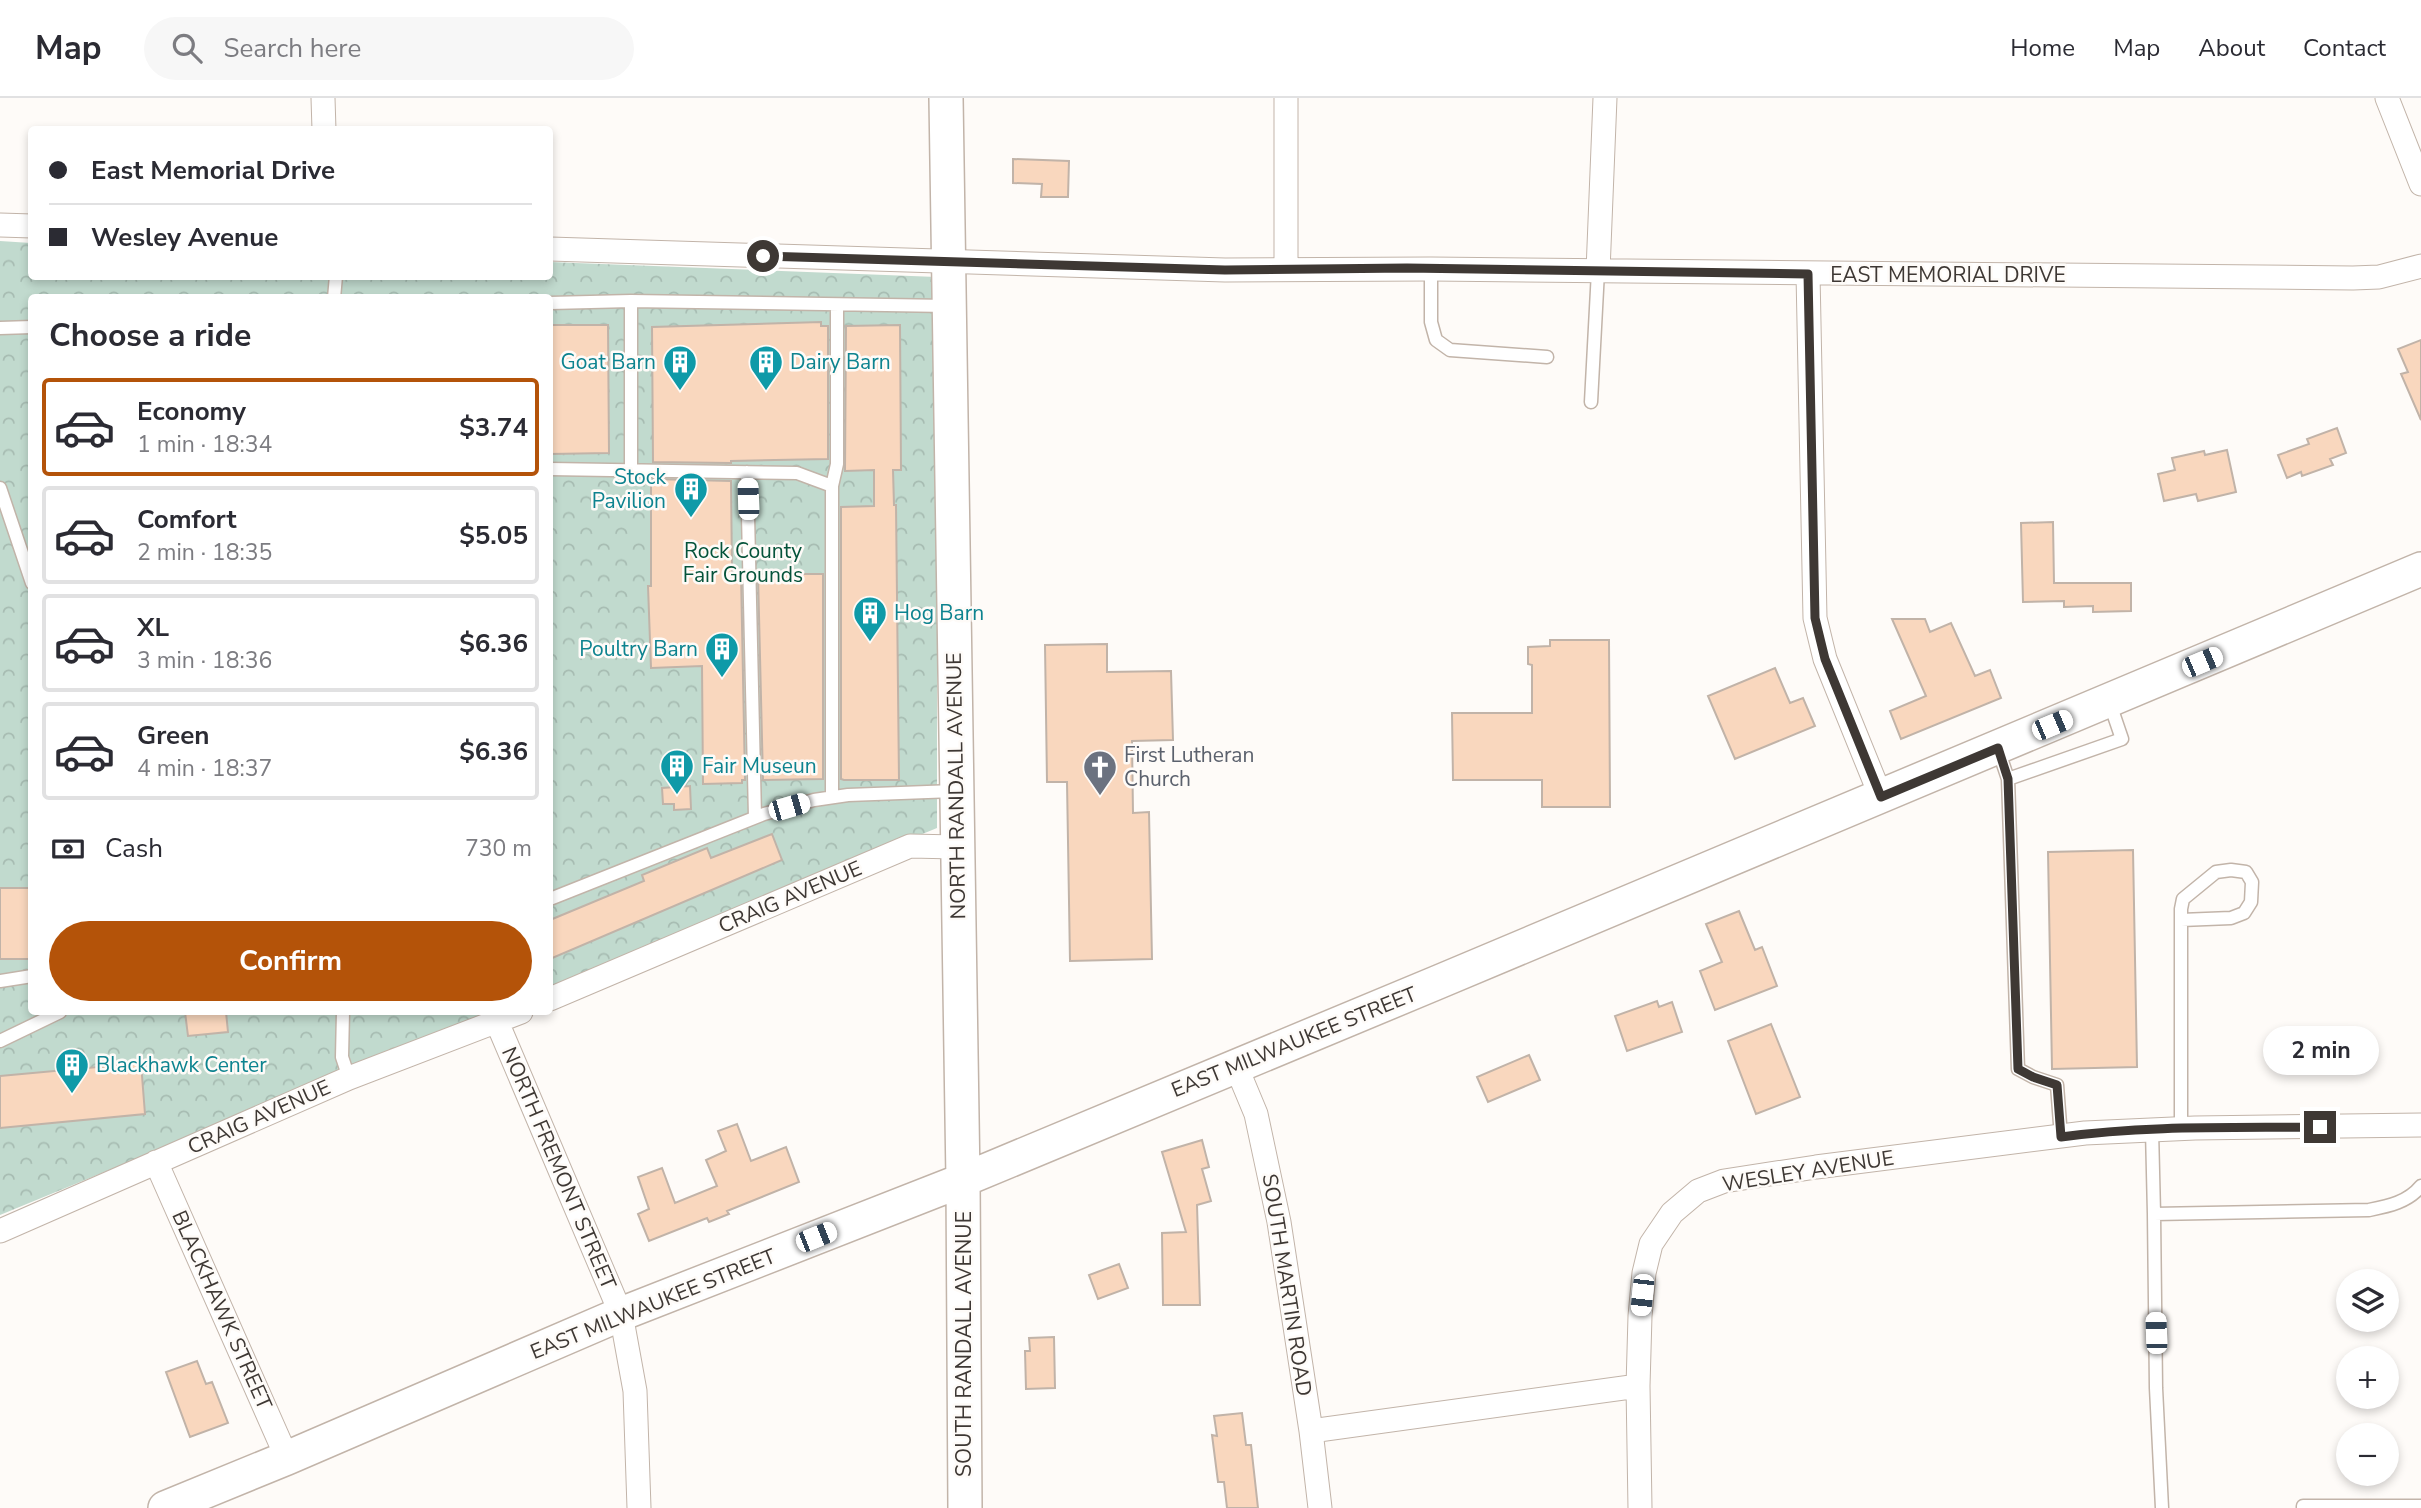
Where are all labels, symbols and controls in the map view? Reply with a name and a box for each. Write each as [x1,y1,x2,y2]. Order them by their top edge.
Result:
search box [144,17,634,80]
text: Map [35,26,102,71]
icon: search [168,29,206,67]
text: Search here [224,31,361,66]
text: Home [2010,32,2075,64]
text: Map [2113,32,2160,64]
text: About [2198,32,2265,64]
text: Contact [2303,32,2386,64]
text: East Memorial Drive [91,153,335,188]
text: Wesley Avenue [91,220,278,255]
route start [747,240,779,272]
street label: EAST MEMORIAL DRIVE [1830,261,2066,289]
text: Choose a ride [49,314,251,357]
building icon: Goat Barn [661,343,699,392]
building icon: Dairy Barn [747,343,785,392]
place label: Goat Barn [560,348,656,376]
place label: Dairy Barn [790,348,891,376]
text: Economy [137,394,246,429]
icon: car [53,396,116,459]
text: $3.74 [459,410,528,445]
text: 1 min · 18:34 [137,429,272,460]
place label: Stock Pavilion [592,463,666,515]
building icon: Stock Pavilion [672,470,710,519]
car [737,478,760,520]
text: Comfort [137,502,237,537]
icon: car [53,504,116,567]
text: $5.05 [459,518,528,553]
text: 2 min · 18:35 [137,537,272,568]
park label: Rock County Fair Grounds [683,537,803,589]
building icon: Hog Barn [851,594,889,643]
place label: Hog Barn [894,599,984,627]
text: XL [137,610,169,645]
icon: car [53,612,116,675]
text: $6.36 [459,626,528,661]
building icon: Poultry Barn [703,630,741,679]
place label: Poultry Barn [579,635,698,663]
car [2179,644,2226,680]
text: 3 min · 18:36 [137,645,272,676]
street label: NORTH RANDALL AVENUE [940,652,972,920]
car [2029,707,2076,743]
text: Green [137,718,210,753]
icon: car [53,720,116,783]
text: $6.36 [459,734,528,769]
place label: First Lutheran Church [1124,741,1254,793]
building icon: Fair Museun [658,747,696,796]
church icon: First Lutheran Church [1081,748,1119,797]
place label: Fair Museun [702,752,817,780]
text: 4 min · 18:37 [137,753,272,784]
car [766,791,813,823]
icon: cash [49,830,87,868]
text: Cash [105,831,163,866]
text: 730 m [465,833,532,864]
street label: CRAIG AVENUE [714,854,866,940]
button: Confirm [49,921,532,1001]
street label: EAST MILWAUKEE STREET [1167,980,1421,1104]
callout: 2 min [2262,1026,2378,1074]
text: 2 min [2291,1035,2351,1066]
street label: NORTH FREMONT STREET [495,1042,623,1294]
building icon: Blackhawk Center [53,1046,91,1095]
place label: Blackhawk Center [96,1051,267,1079]
street label: CRAIG AVENUE [183,1073,335,1161]
route end [2304,1111,2336,1143]
street label: WESLEY AVENUE [1720,1144,1896,1198]
street label: SOUTH MARTIN ROAD [1256,1172,1318,1398]
street label: BLACKHAWK STREET [165,1206,279,1414]
street label: SOUTH RANDALL AVENUE [950,1211,978,1477]
car [793,1219,840,1255]
street label: EAST MILWAUKEE STREET [526,1242,780,1366]
map controls [2336,1269,2399,1486]
button: layers [2336,1269,2399,1332]
car [1630,1273,1655,1317]
car [2145,1312,2168,1354]
button: + [2336,1346,2399,1409]
button: − [2336,1423,2399,1486]

